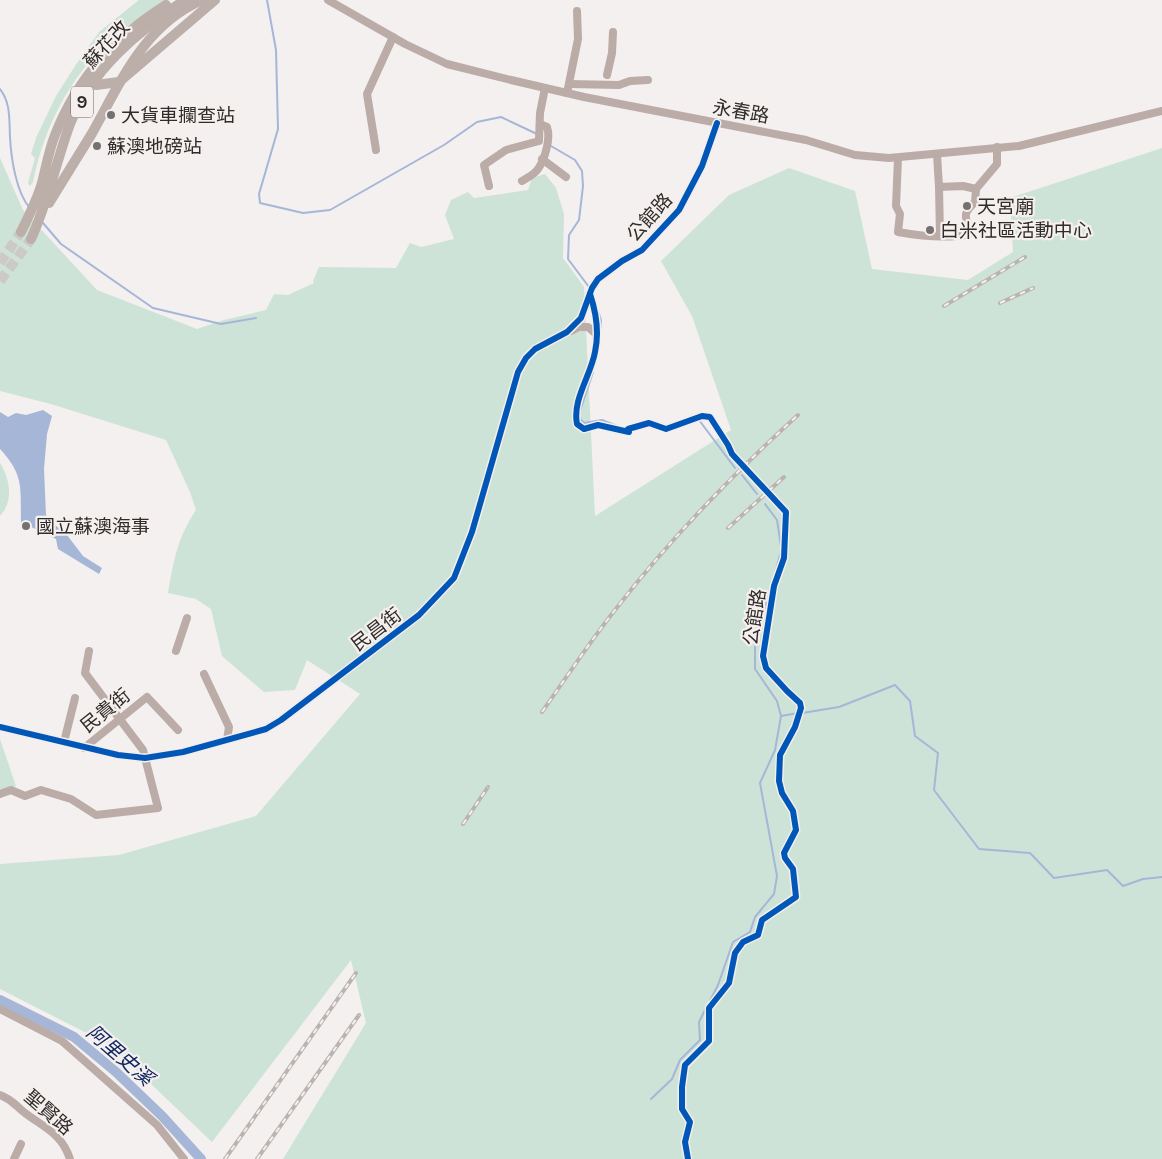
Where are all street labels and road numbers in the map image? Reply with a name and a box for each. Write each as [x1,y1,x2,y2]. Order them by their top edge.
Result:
street label: 蘇花改 [79,16,134,73]
road number: 9 [71,86,93,118]
street label: 永春路 [711,96,771,128]
street label: 公館路 [622,189,677,246]
street label: 公館路 [740,587,770,647]
street label: 民昌街 [347,604,406,656]
street label: 民貴街 [77,684,135,737]
street label: 聖賢路 [20,1086,77,1140]

